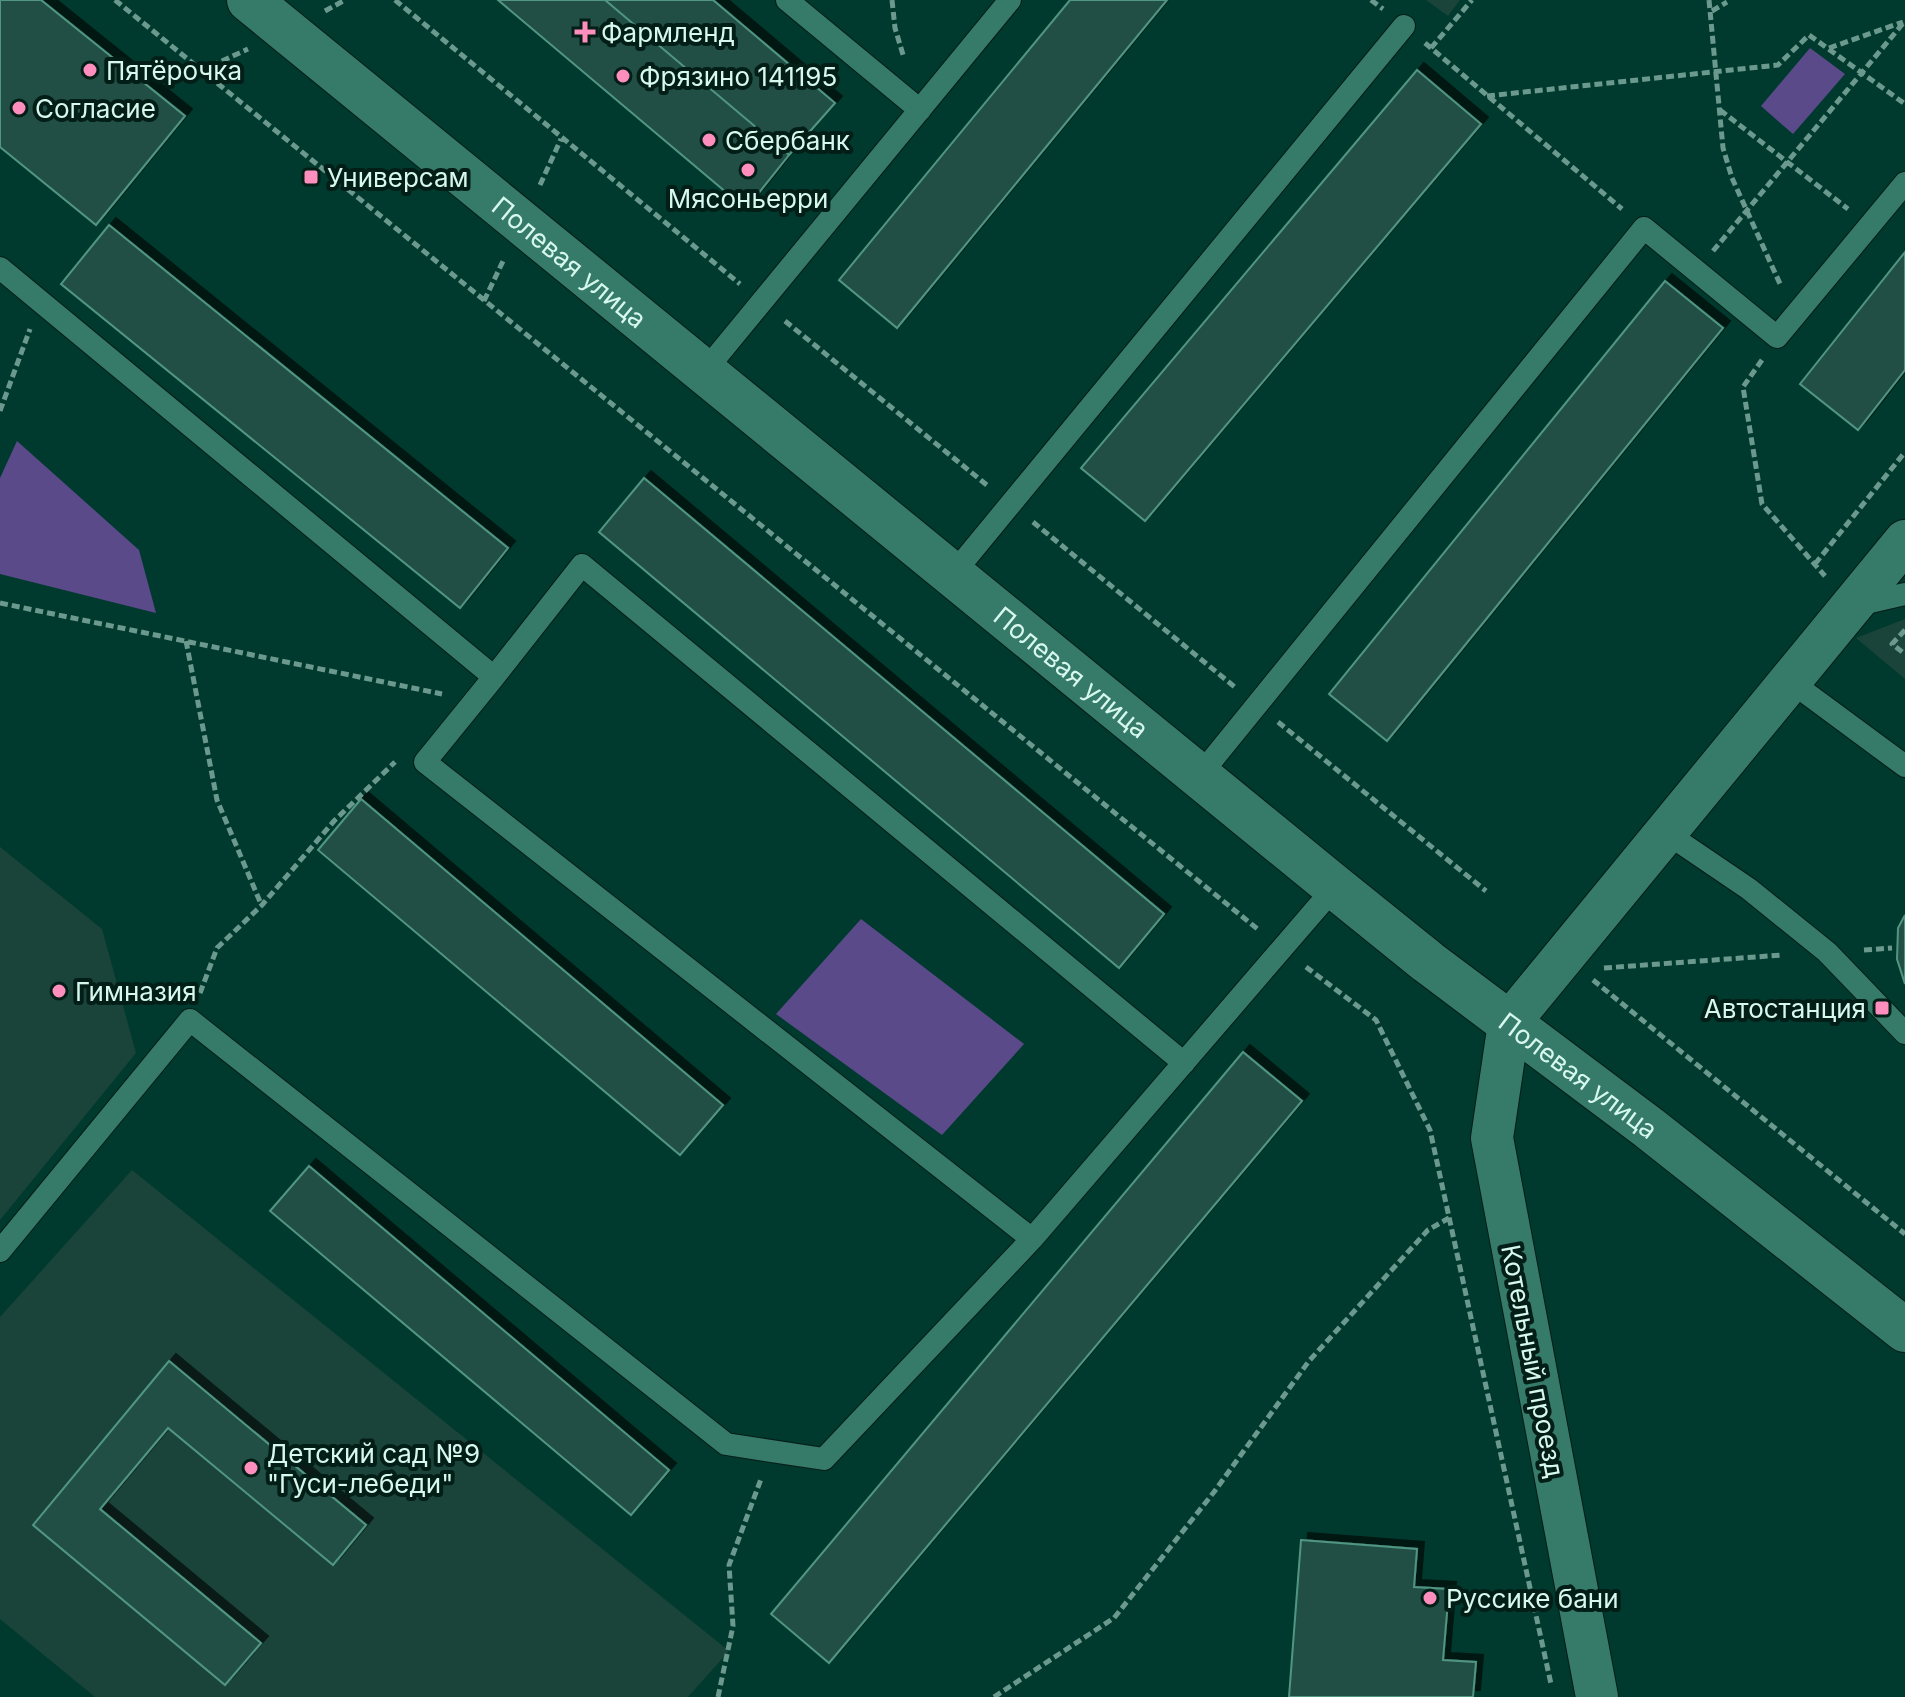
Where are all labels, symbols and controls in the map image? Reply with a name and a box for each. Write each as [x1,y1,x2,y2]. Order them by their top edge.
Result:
place label: Фармленд [601,17,735,48]
marker: Фармленд [576,23,594,41]
place label: Пятёрочка [106,55,242,86]
marker: Пятёрочка [81,61,99,79]
place label: Фрязино 141195 [639,61,837,92]
marker: Фрязино 141195 [614,67,632,85]
place label: Согласие [35,93,156,124]
marker: Согласие [10,99,28,117]
place label: Сбербанк [725,125,850,156]
marker: Сбербанк [700,131,718,149]
marker: Мясоньерри [739,161,757,179]
place label: Универсам [327,162,469,193]
marker: Универсам [302,168,320,186]
place label: Мясоньерри [668,183,828,214]
street label: Полевая улица [486,190,653,334]
street label: Полевая улица [988,600,1155,744]
place label: Гимназия [75,976,197,1007]
marker: Гимназия [50,982,68,1000]
place label: Автостанция [1704,993,1866,1024]
marker: Автостанция [1873,999,1891,1017]
street label: Полевая улица [1493,1006,1664,1145]
street label: Котельный проезд [1495,1242,1571,1480]
place label: Детский сад №9 "Гуси-лебеди" [267,1438,480,1499]
marker: Детский сад №9 "Гуси-лебеди" [242,1459,260,1477]
place label: Руссике бани [1446,1583,1619,1614]
marker: Руссике бани [1421,1589,1439,1607]

